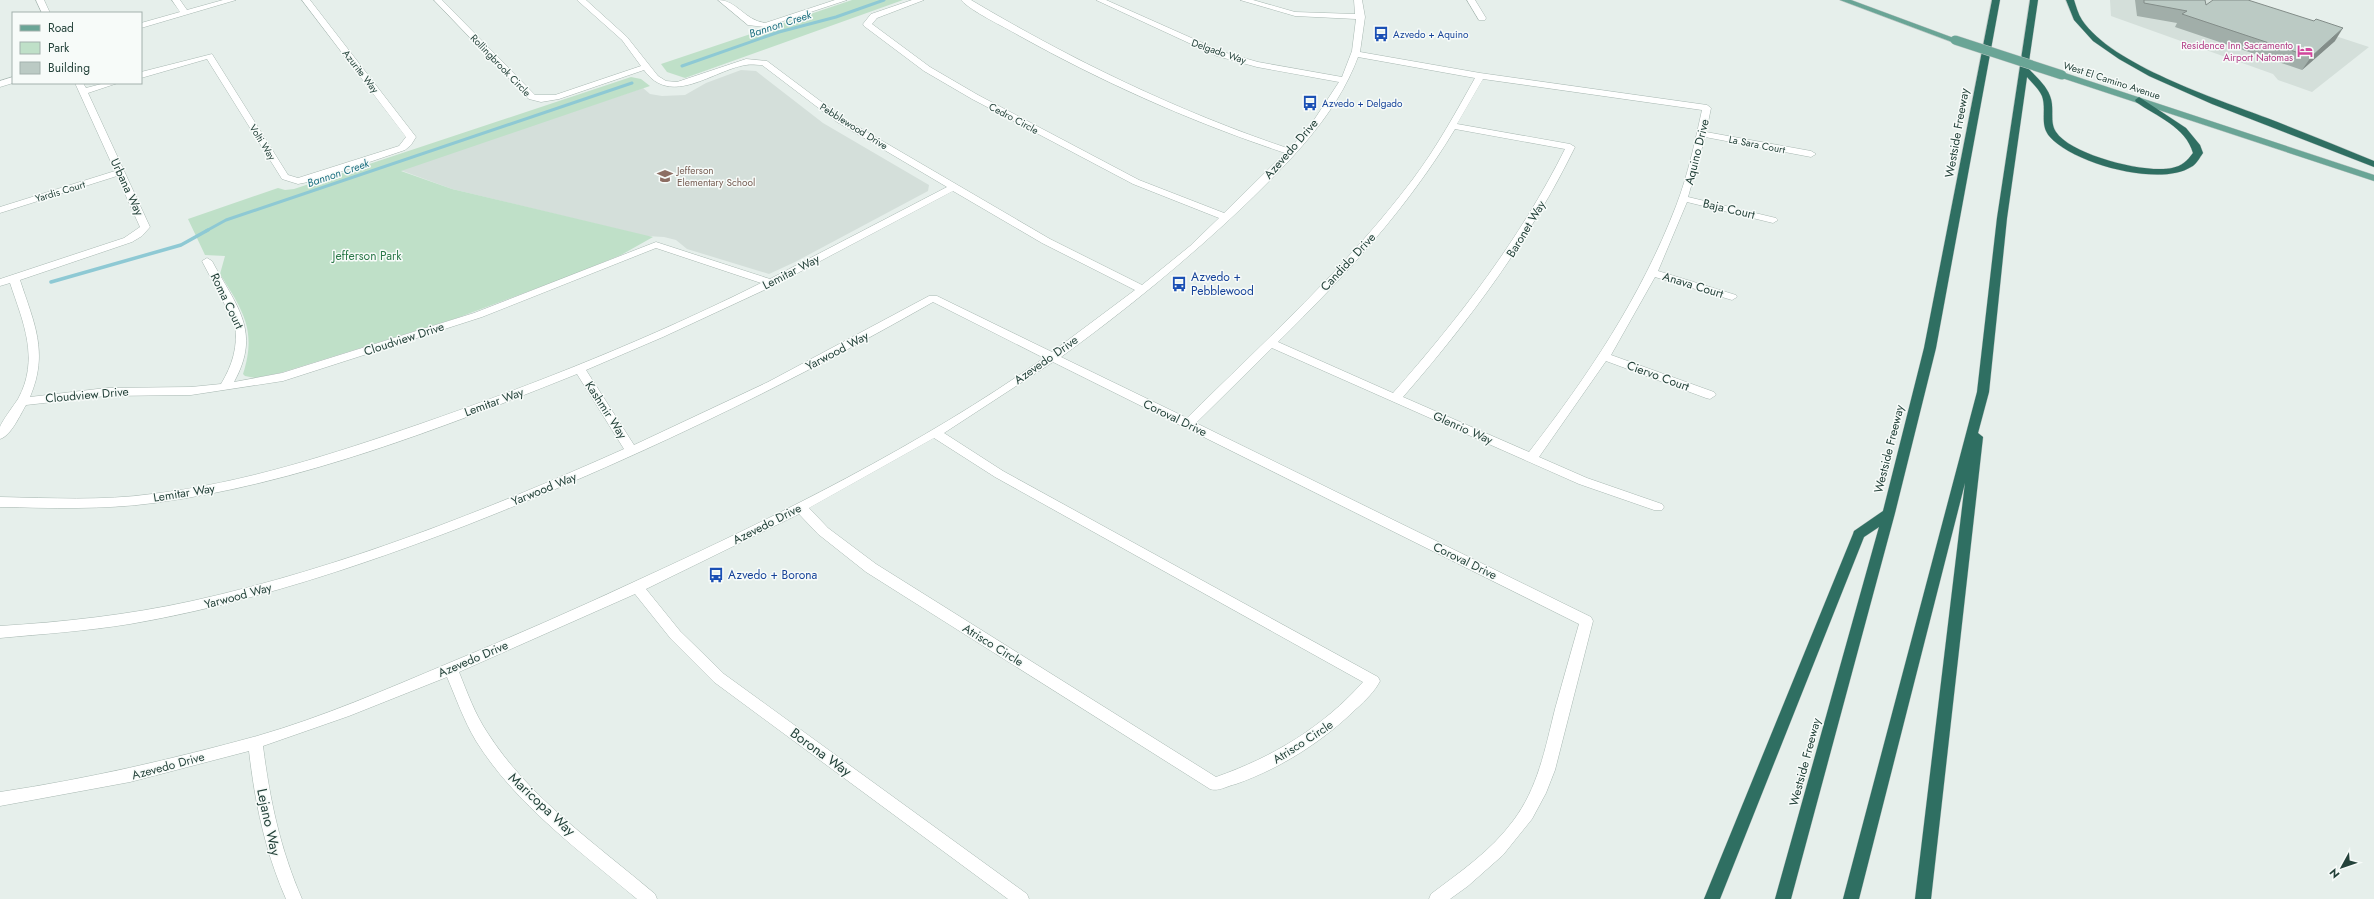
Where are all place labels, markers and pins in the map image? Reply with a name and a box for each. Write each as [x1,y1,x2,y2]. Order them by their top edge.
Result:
bus stop icon: Azvedo + Aquino [1372,25,1390,43]
place label: Azvedo + Aquino [1393,27,1469,42]
place label: Residence Inn Sacramento Airport Natomas [2181,38,2294,65]
hotel icon: Residence Inn Sacramento Airport Natomas [2296,42,2314,60]
bus stop icon: Azvedo + Delgado [1301,94,1319,112]
place label: Azvedo + Delgado [1322,96,1403,111]
place label: Jefferson Elementary School [675,163,755,190]
school or university icon: Jefferson Elementary School [656,167,674,185]
place label: Azvedo + Pebblewood [1191,268,1254,300]
bus stop icon: Azvedo + Pebblewood [1170,275,1188,293]
bus stop icon: Azvedo + Borona [707,566,725,584]
place label: Azvedo + Borona [728,566,818,584]

